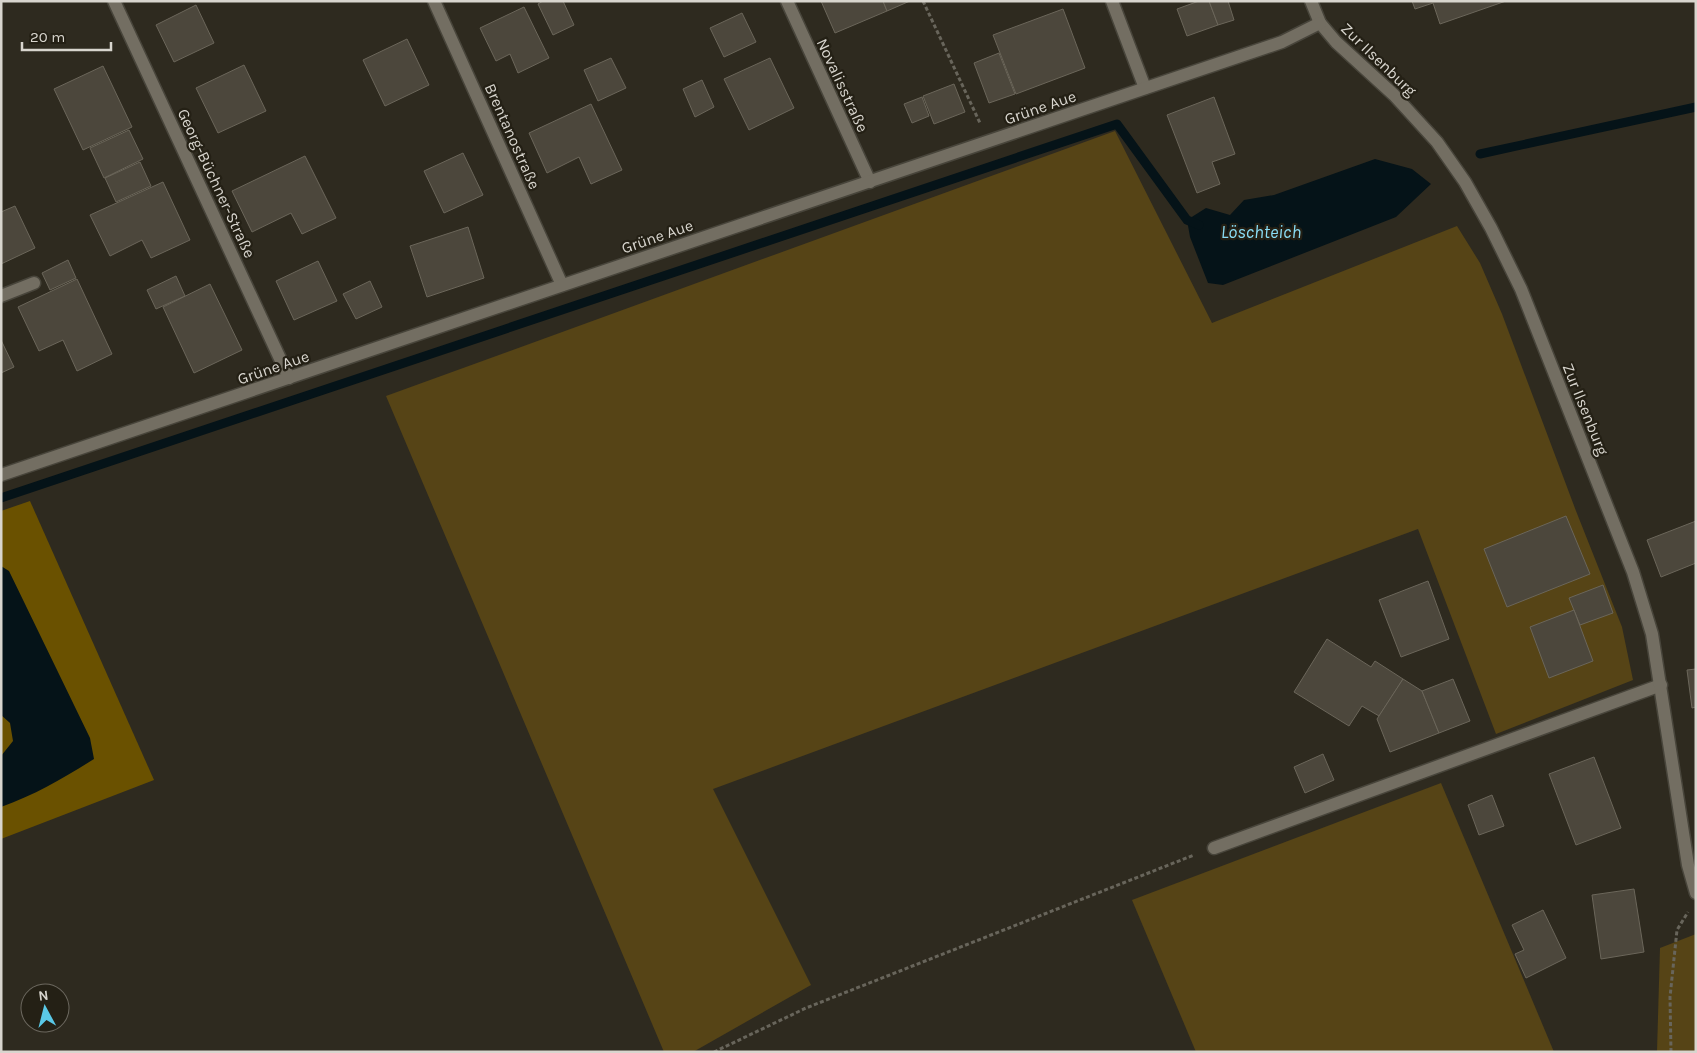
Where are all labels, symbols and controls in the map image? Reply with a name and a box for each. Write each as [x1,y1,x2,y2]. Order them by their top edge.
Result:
street label: Zur Ilsenburg [1337,19,1420,100]
scale bar [22,20,111,52]
text: 20 m [30,28,65,46]
street label: Novalisstraße [813,35,873,135]
street label: Brentanostraße [481,80,544,192]
street label: Grüne Aue [1002,86,1078,129]
street label: Georg-Büchner-Straße [174,106,259,261]
street label: Grüne Aue [619,215,695,258]
water label: Löschteich [1221,221,1301,243]
street label: Grüne Aue [235,346,311,389]
street label: Zur Ilsenburg [1558,360,1613,458]
north arrow [20,983,70,1033]
text: N [37,987,49,1005]

